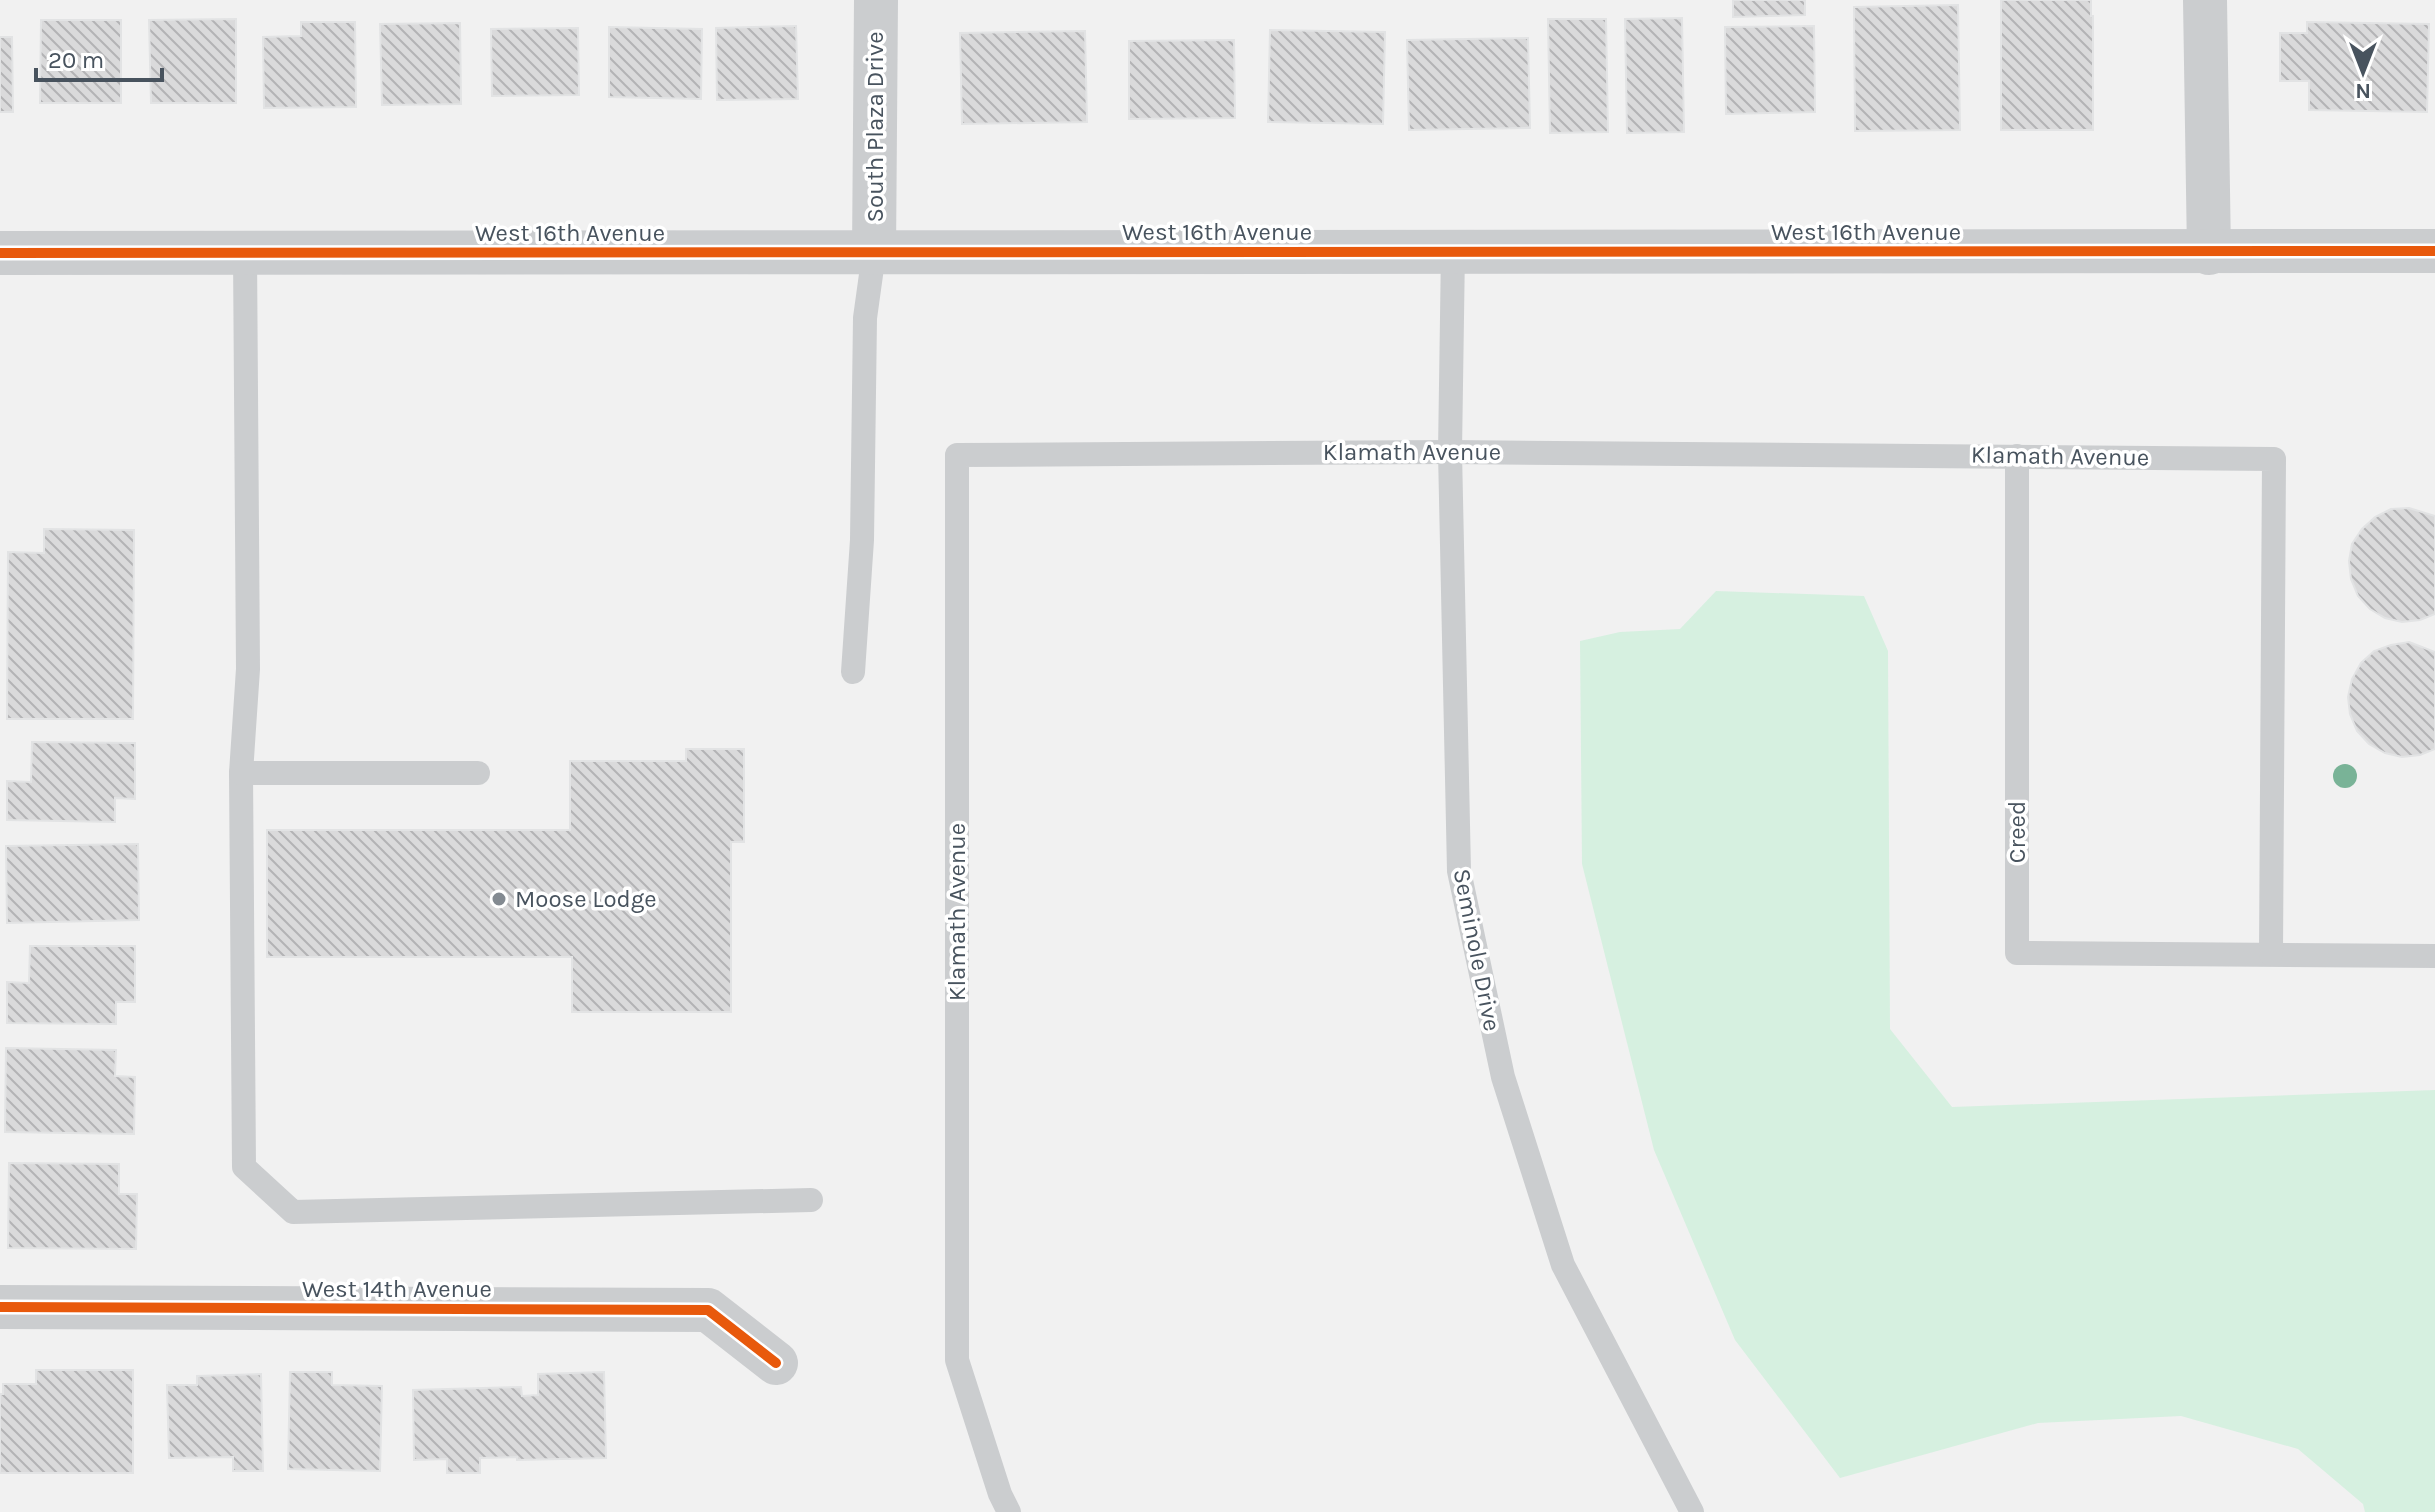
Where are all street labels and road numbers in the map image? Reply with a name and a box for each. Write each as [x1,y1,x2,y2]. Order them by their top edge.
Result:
street label: South Plaza Drive [861,32,889,222]
street label: West 16th Avenue [1122,218,1312,246]
street label: West 16th Avenue [1771,218,1961,246]
street label: West 16th Avenue [475,219,665,247]
street label: Klamath Avenue [1323,438,1501,466]
street label: Klamath Avenue [1971,440,2149,472]
street label: Creed [2003,801,2031,863]
street label: Klamath Avenue [943,823,971,1001]
street label: Seminole Drive [1448,866,1506,1034]
street label: West 14th Avenue [302,1275,492,1303]

